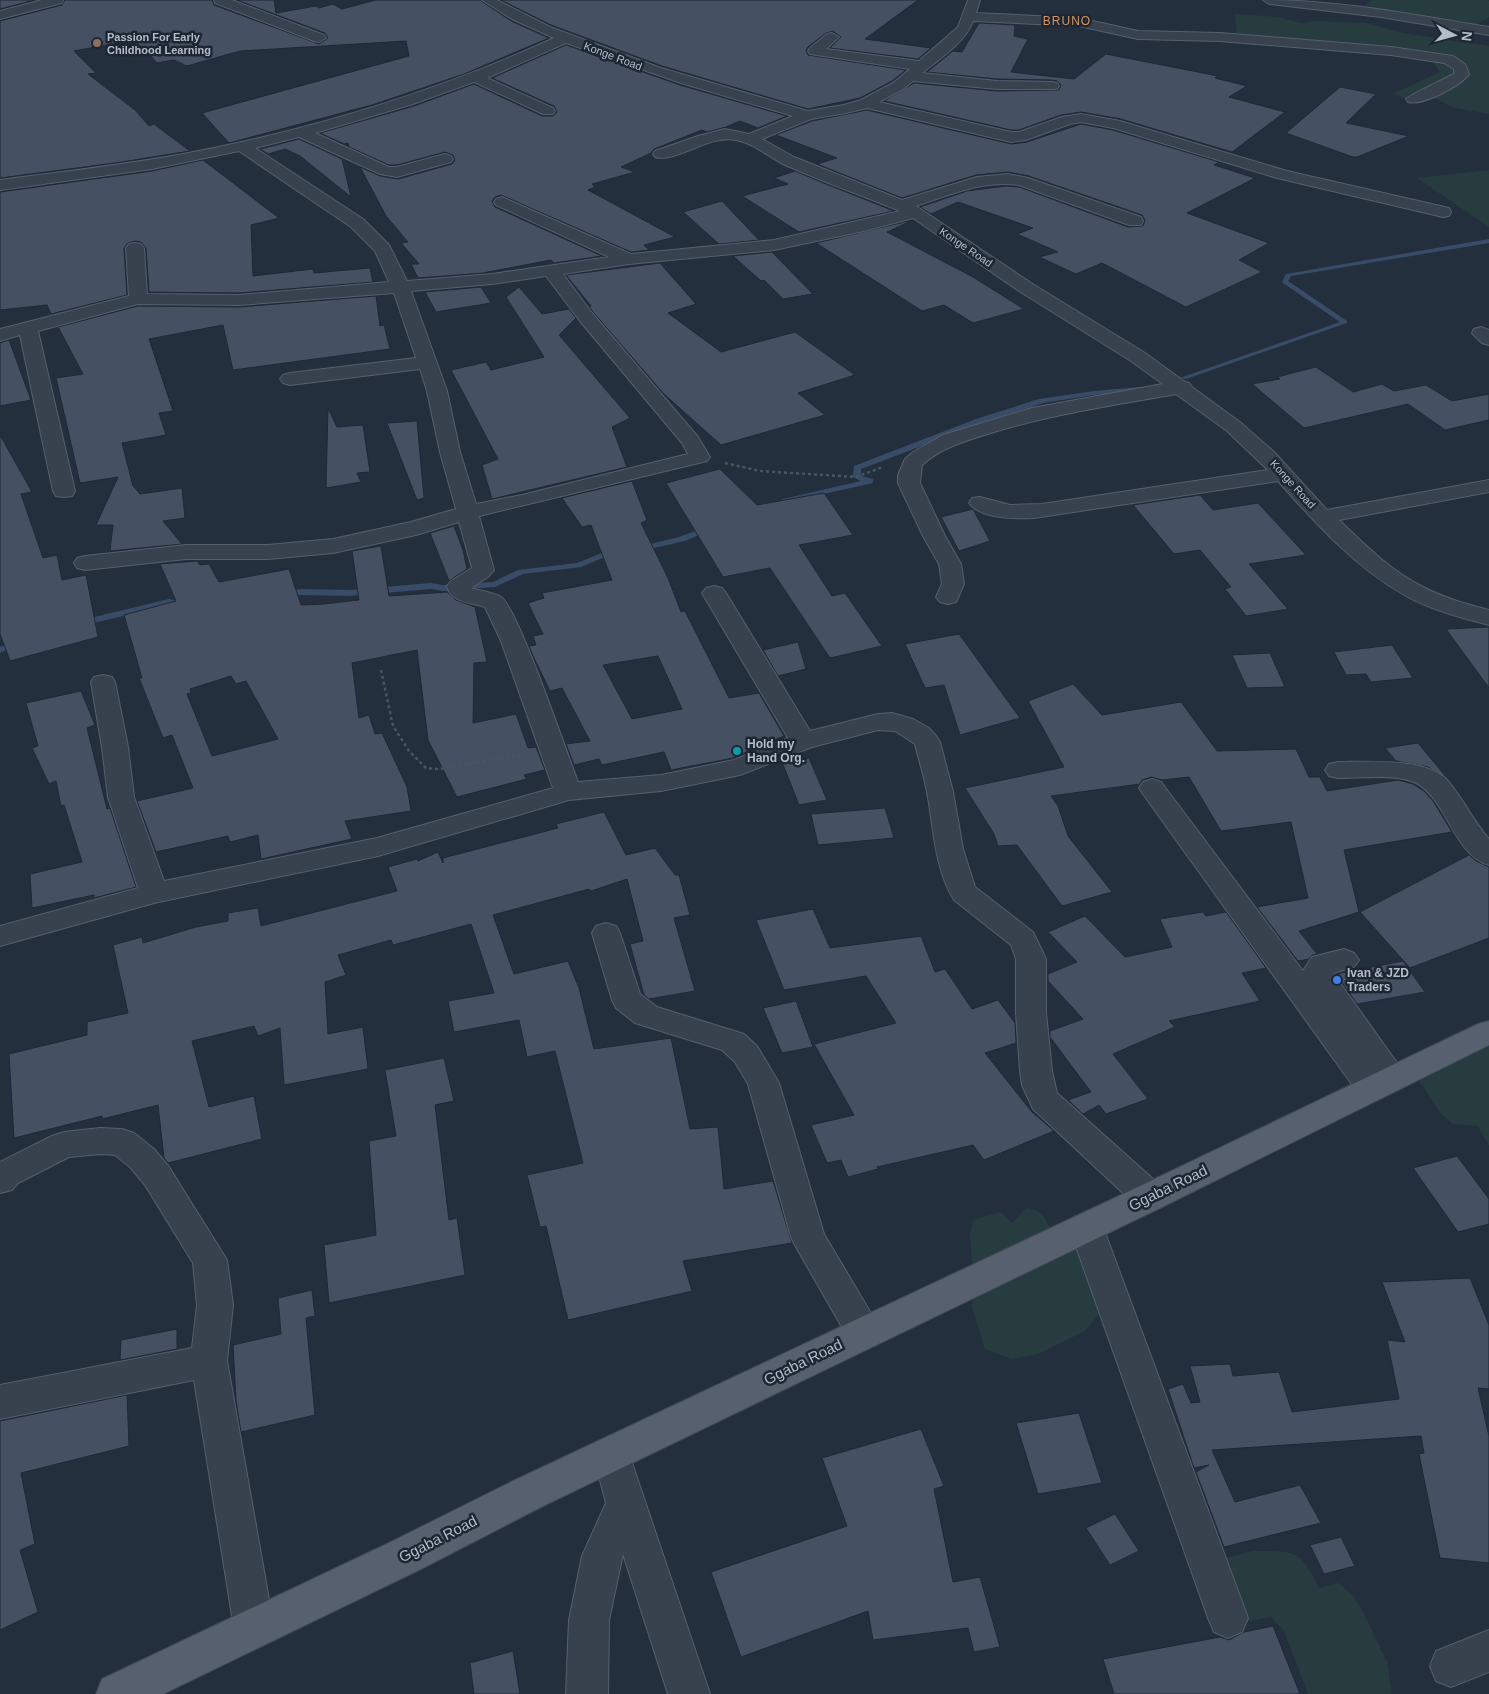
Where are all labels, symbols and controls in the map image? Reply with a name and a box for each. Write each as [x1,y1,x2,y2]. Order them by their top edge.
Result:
north arrow [1429,10,1479,60]
district label: BRUNO [1043,14,1091,28]
text: N [1458,30,1475,42]
place label: Passion For Early Childhood Learning [107,31,211,56]
marker: Passion For Early Childhood Learning [91,37,103,49]
street label: Konge Road [582,39,644,73]
street label: Konge Road [937,225,995,269]
street label: Konge Road [1268,457,1318,511]
place label: Hold my Hand Org. [747,737,805,765]
marker: Hold my Hand Org. [731,745,743,757]
place label: Ivan & JZD Traders [1347,966,1409,994]
marker: Ivan & JZD Traders [1331,974,1343,986]
street label: Ggaba Road [1126,1161,1210,1214]
street label: Ggaba Road [761,1335,845,1388]
street label: Ggaba Road [396,1512,480,1565]

